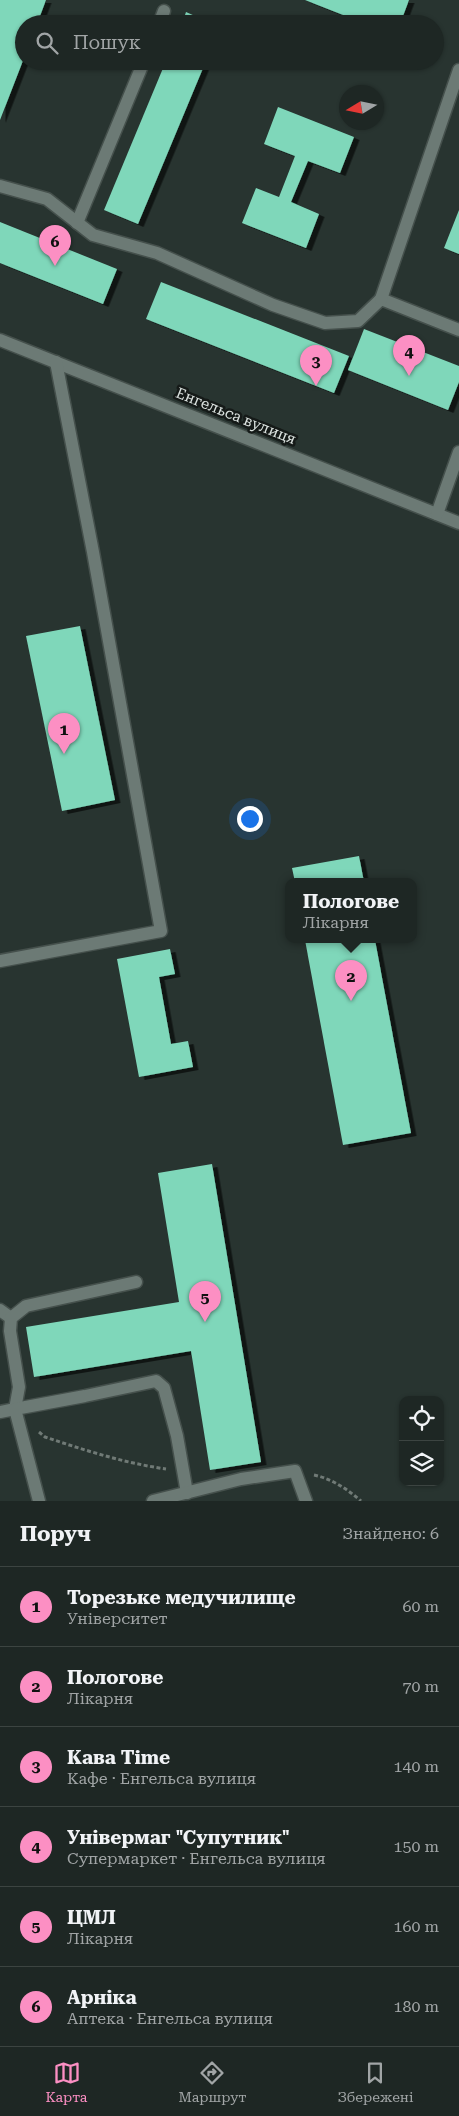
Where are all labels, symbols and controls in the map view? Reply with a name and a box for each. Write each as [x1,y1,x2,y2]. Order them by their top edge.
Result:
search box [15,15,444,70]
icon: search [33,29,61,57]
text: Пошук [73,31,141,54]
north arrow [339,85,384,130]
pin: 6 [39,225,71,266]
pin: 4 [393,335,425,376]
pin: 3 [300,345,332,386]
street label: Енгельса вулиця [173,384,299,448]
pin: 1 [48,713,80,754]
your location [237,806,263,832]
popup [285,878,417,943]
text: Пологове [303,890,399,913]
text: Лікарня [303,913,369,932]
pin: 2 [335,960,367,1001]
pin: 5 [189,1281,221,1322]
map controls [399,1396,444,1486]
button: locate [399,1396,444,1441]
button: layers [399,1441,444,1486]
text: Поруч [20,1522,91,1546]
text: Знайдено: 6 [342,1524,439,1543]
text: Торезьке медучилище [67,1586,296,1609]
text: 1 [32,1597,40,1616]
text: 60 m [402,1597,439,1616]
text: Університет [67,1609,168,1628]
text: Пологове [67,1666,163,1689]
text: 2 [32,1677,40,1696]
text: 70 m [402,1677,439,1696]
text: Лікарня [67,1689,133,1708]
text: Кава Time [67,1746,170,1769]
text: 3 [32,1757,40,1776]
text: 140 m [393,1757,439,1776]
text: Кафе · Енгельса вулиця [67,1769,256,1788]
text: Універмаг "Супутник" [67,1826,290,1849]
text: 4 [32,1837,40,1856]
text: 150 m [393,1837,439,1856]
text: Супермаркет · Енгельса вулиця [67,1849,326,1868]
text: ЦМЛ [67,1906,116,1929]
text: 5 [32,1917,40,1936]
text: 160 m [393,1917,439,1936]
text: Лікарня [67,1929,133,1948]
text: Арніка [67,1986,137,2009]
text: 6 [32,1997,40,2016]
text: 180 m [393,1997,439,2016]
text: Аптека · Енгельса вулиця [67,2009,273,2028]
tab: Карта [46,2059,87,2105]
tab: Маршрут [179,2059,246,2105]
tab: Збережені [337,2059,413,2105]

